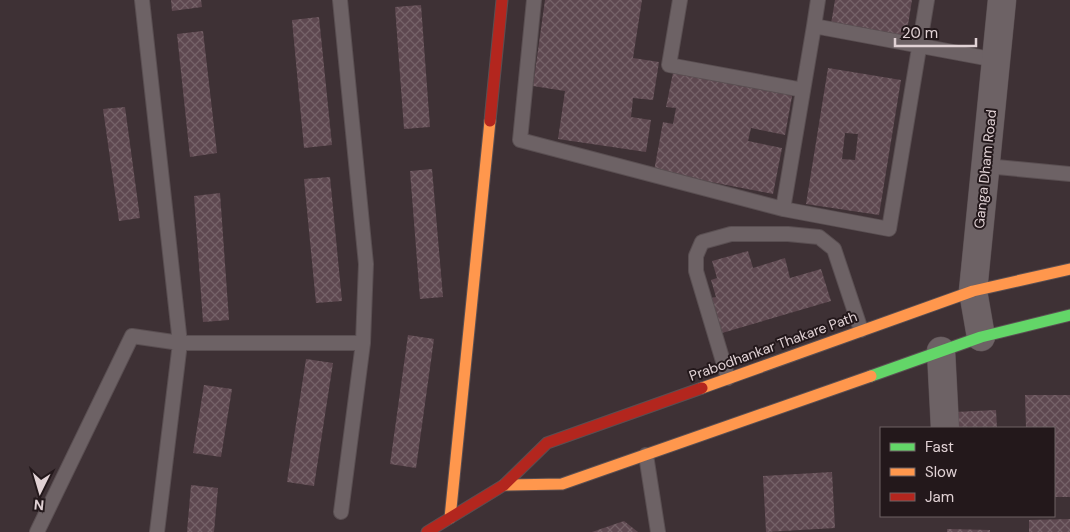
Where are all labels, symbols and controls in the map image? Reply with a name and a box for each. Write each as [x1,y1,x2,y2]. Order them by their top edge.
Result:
scale bar [895,15,976,47]
text: 20 m [902,23,938,43]
street label: Ganga Dham Road [970,109,1000,229]
street label: Prabodhankar Thakare Path [687,307,859,385]
legend [880,427,1055,517]
text: Fast [925,437,954,457]
text: Slow [925,462,958,482]
north arrow [15,467,65,517]
text: Jam [925,487,954,507]
text: N [33,496,45,514]

